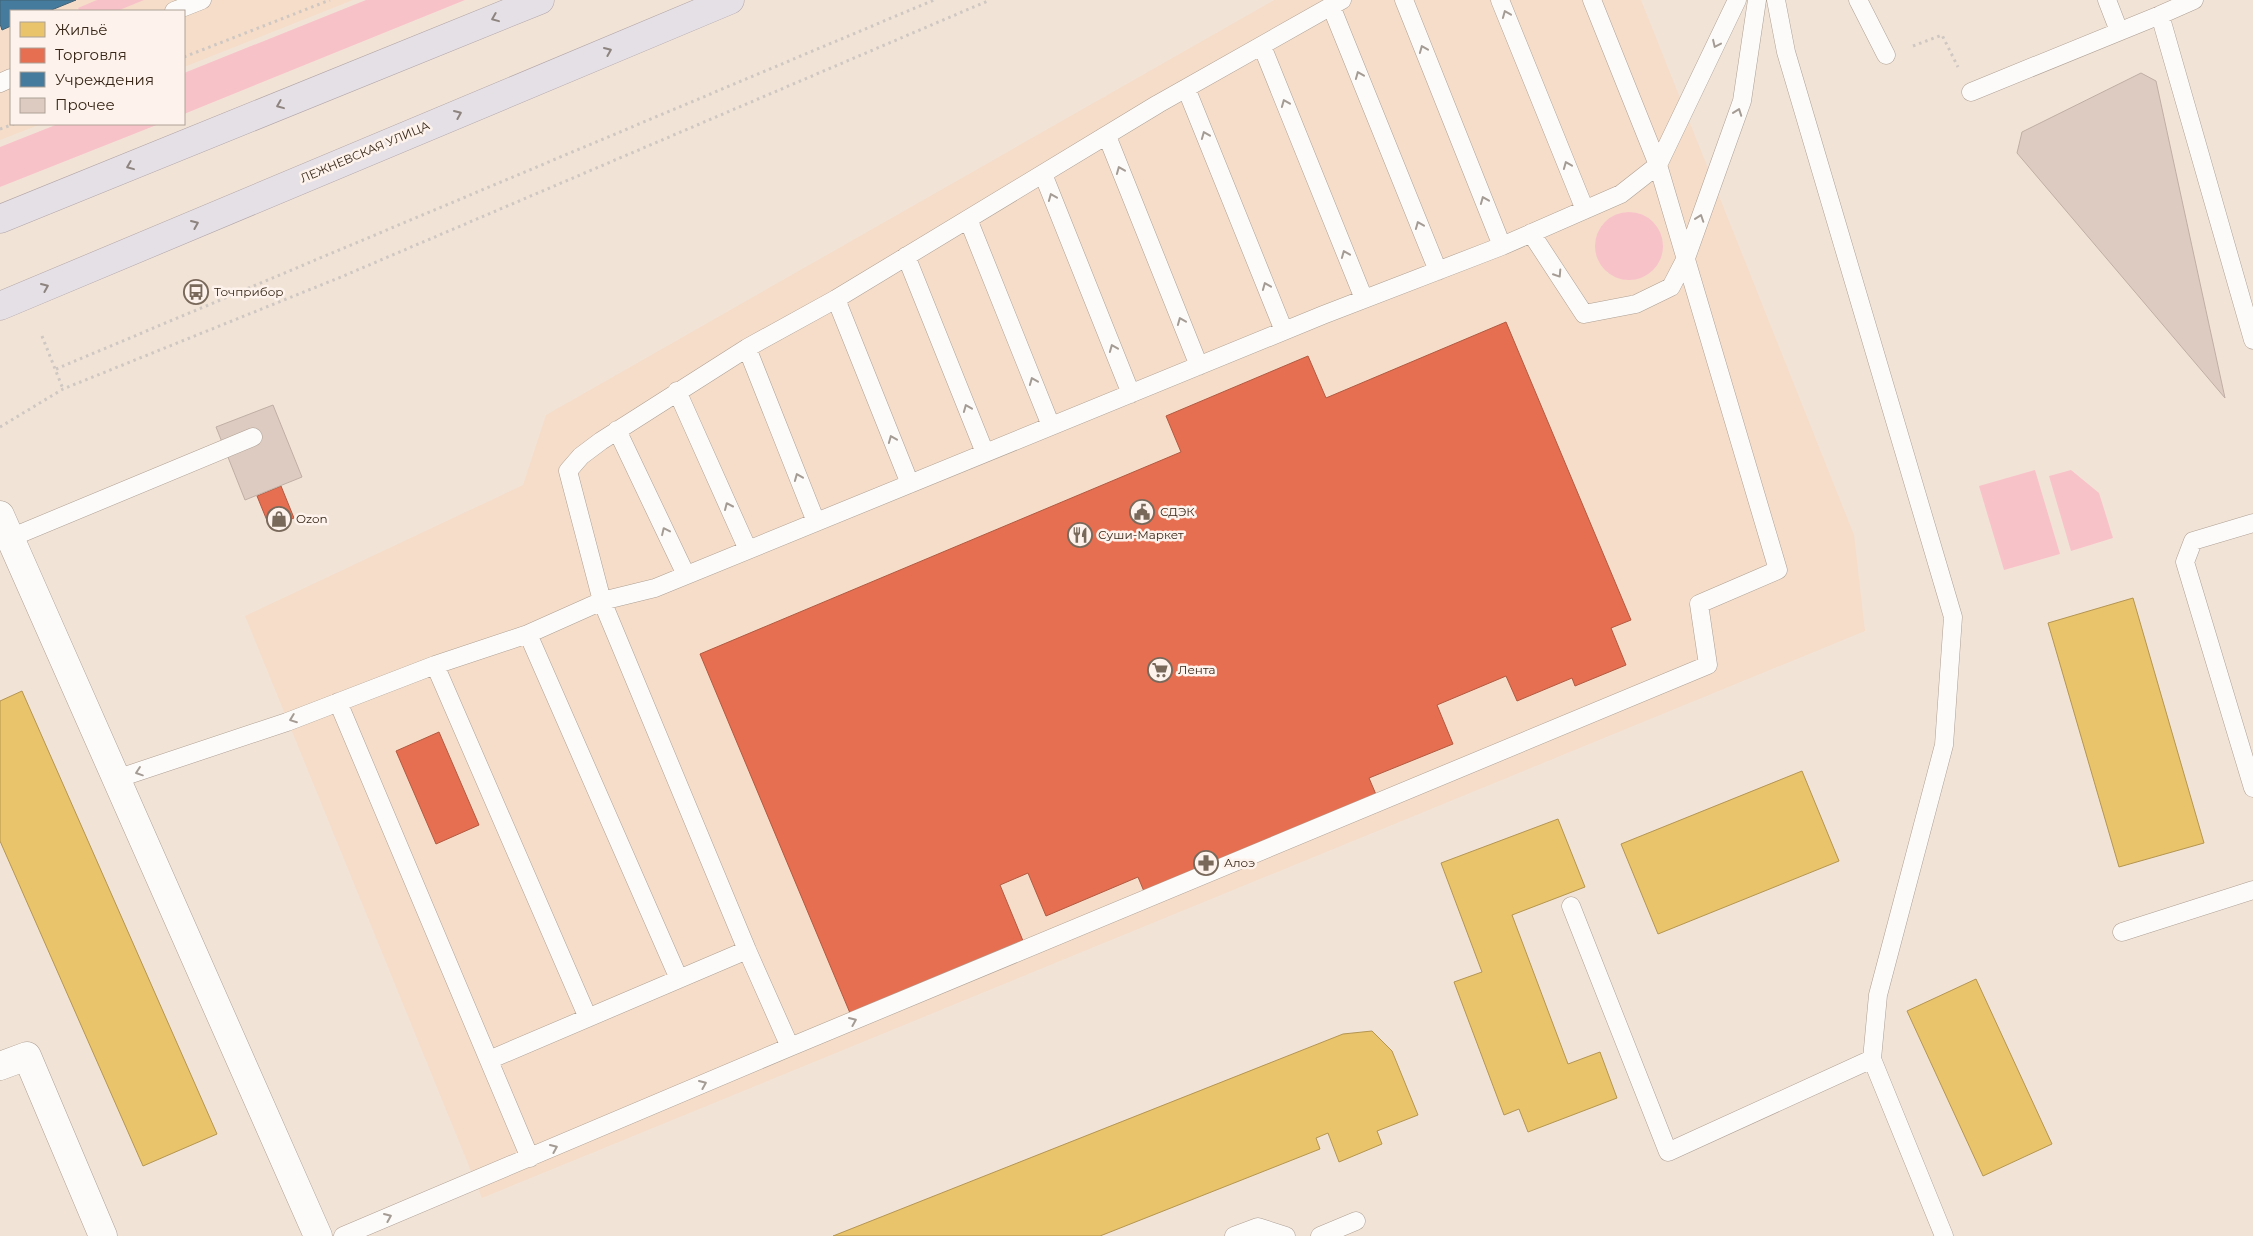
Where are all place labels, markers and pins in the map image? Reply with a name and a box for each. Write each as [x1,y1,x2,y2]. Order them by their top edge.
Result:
bus stop icon: Точприбор [183,279,209,305]
place label: Точприбор [214,284,284,299]
public building icon: СДЭК [1129,499,1155,525]
place label: СДЭК [1160,504,1195,519]
shop icon: Ozon [266,506,292,532]
place label: Ozon [296,511,328,526]
restaurant icon: Суши-Маркет [1067,522,1093,548]
place label: Суши-Маркет [1098,527,1184,542]
supermarket icon: Лента [1147,657,1173,683]
place label: Лента [1178,662,1216,677]
pharmacy icon: Алоэ [1193,850,1219,876]
place label: Алоэ [1224,855,1255,870]

